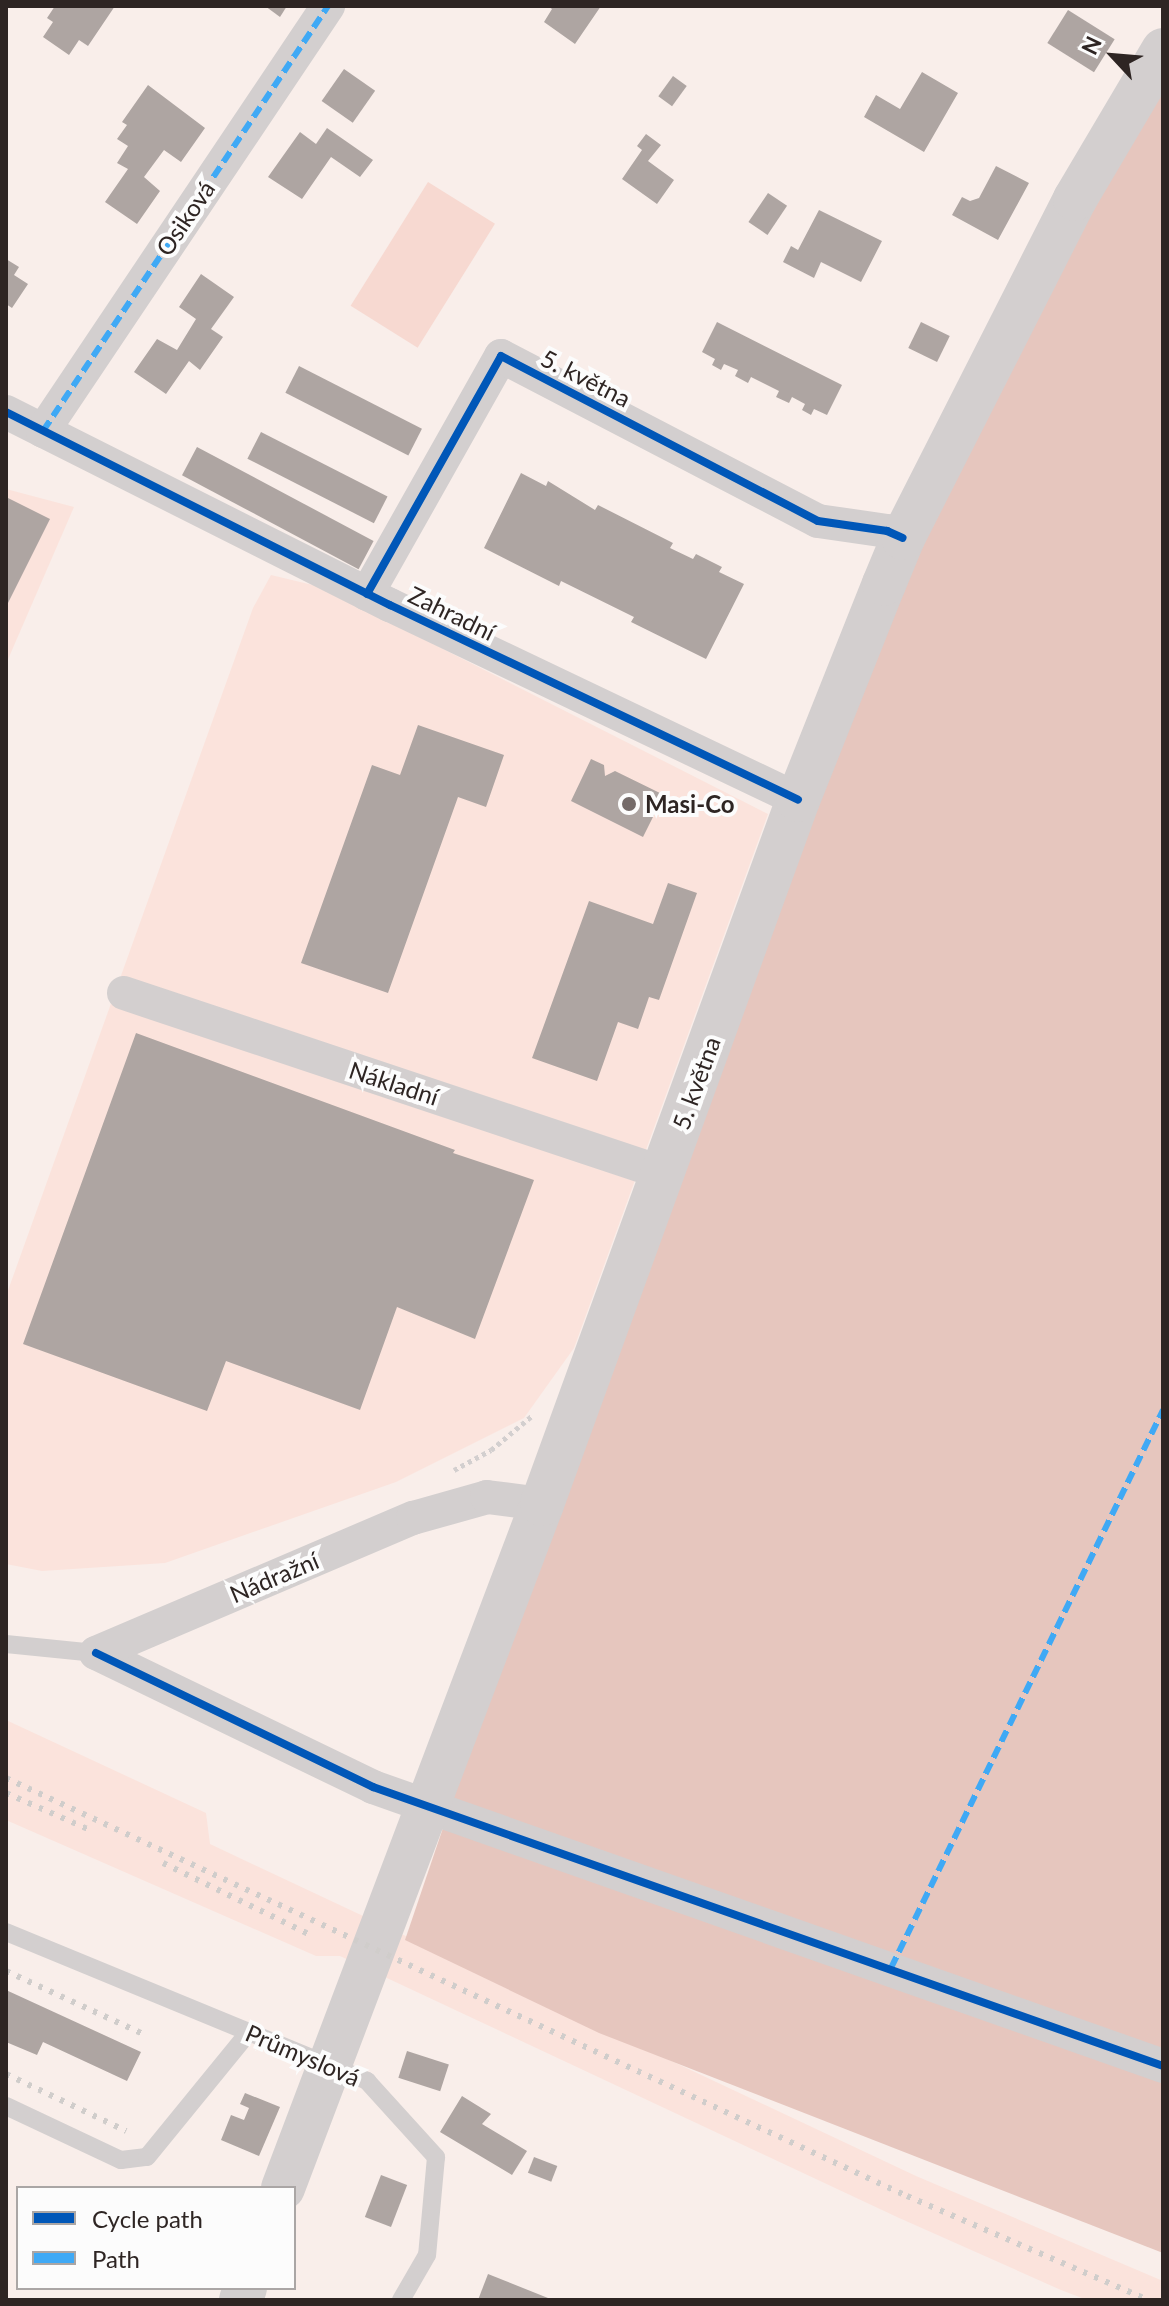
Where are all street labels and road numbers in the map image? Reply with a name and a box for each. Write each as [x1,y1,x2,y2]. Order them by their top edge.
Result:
street label: Osiková [150,175,220,261]
street label: 5. května [536,343,636,413]
street label: Zahradní [404,580,500,646]
street label: 5. května [666,1033,726,1133]
street label: Nákladní [346,1055,442,1111]
street label: Nádražní [225,1545,323,1609]
street label: Průmyslová [242,2018,364,2092]

